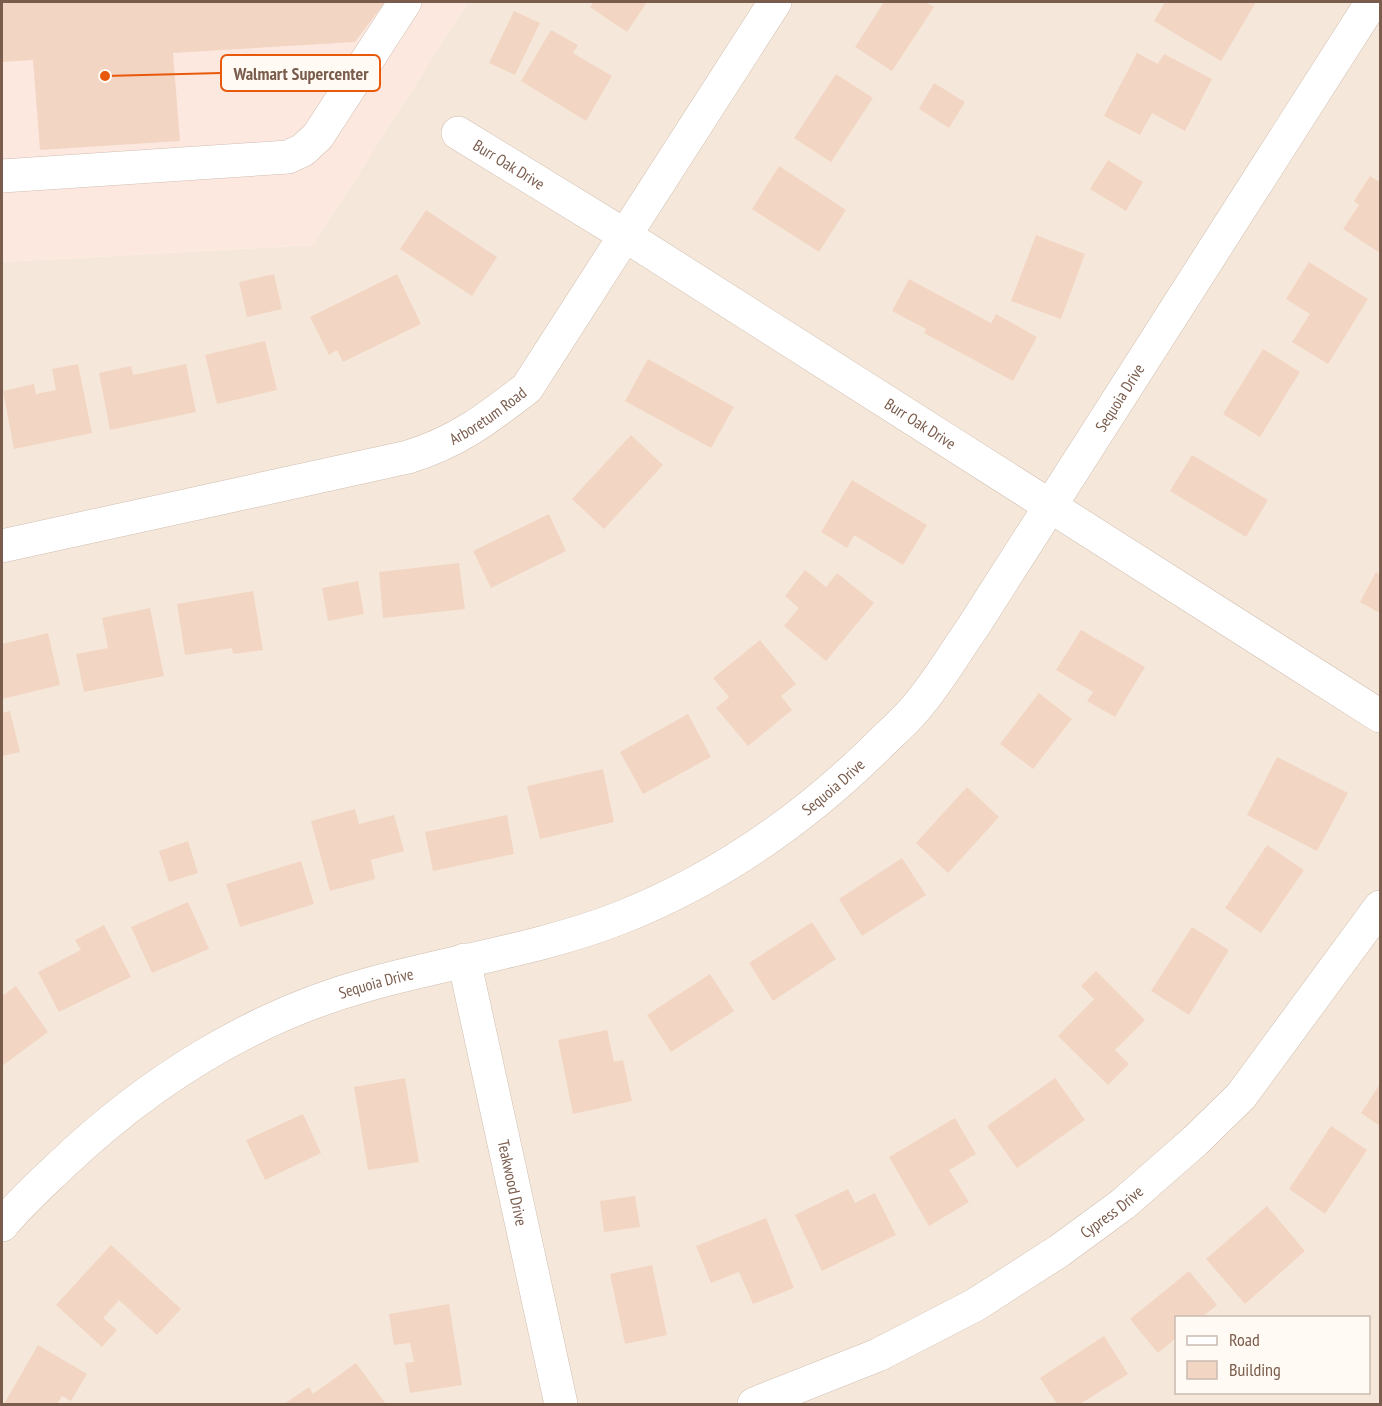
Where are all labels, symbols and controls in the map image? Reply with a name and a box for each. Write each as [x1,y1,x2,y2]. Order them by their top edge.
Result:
callout: Walmart Supercenter [221,55,380,91]
text: Walmart Supercenter [232,62,369,85]
street label: Burr Oak Drive [470,135,549,194]
street label: Sequoia Drive [1091,360,1149,435]
street label: Arboretum Road [446,382,530,449]
street label: Burr Oak Drive [881,393,960,453]
street label: Sequoia Drive [798,754,869,819]
street label: Sequoia Drive [336,963,415,1003]
street label: Teakwood Drive [494,1138,532,1228]
street label: Cypress Drive [1076,1181,1147,1242]
legend [1175,1316,1370,1394]
text: Road [1229,1328,1260,1351]
text: Building [1229,1358,1281,1381]

